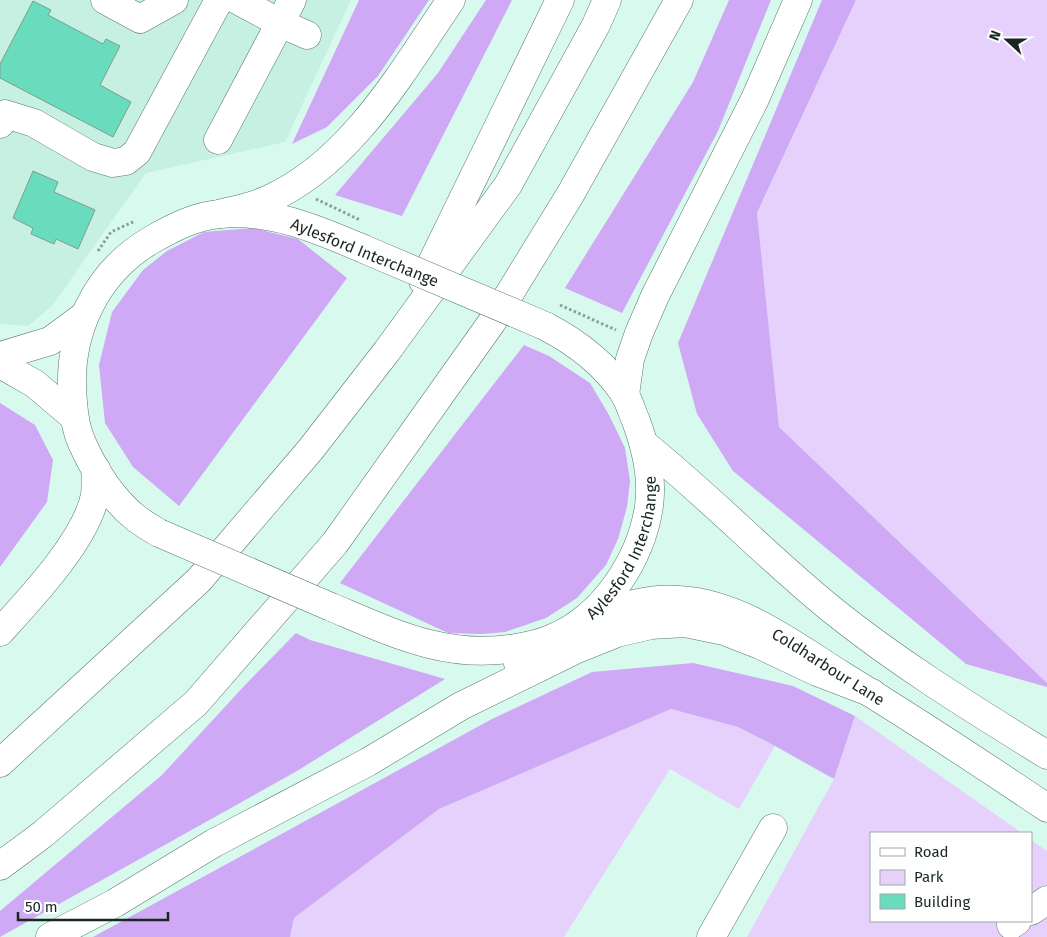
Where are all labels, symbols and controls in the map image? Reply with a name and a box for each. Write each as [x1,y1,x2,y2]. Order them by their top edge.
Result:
north arrow [982,15,1032,65]
text: N [986,28,1005,43]
street label: Aylesford Interchange [288,214,442,291]
street label: Aylesford Interchange [582,475,660,623]
street label: Coldharbour Lane [768,624,888,709]
legend [870,832,1032,922]
text: Road [914,843,949,861]
text: Park [914,868,944,886]
scale bar [18,890,168,922]
text: Building [914,893,970,911]
text: 50 m [25,898,58,916]

